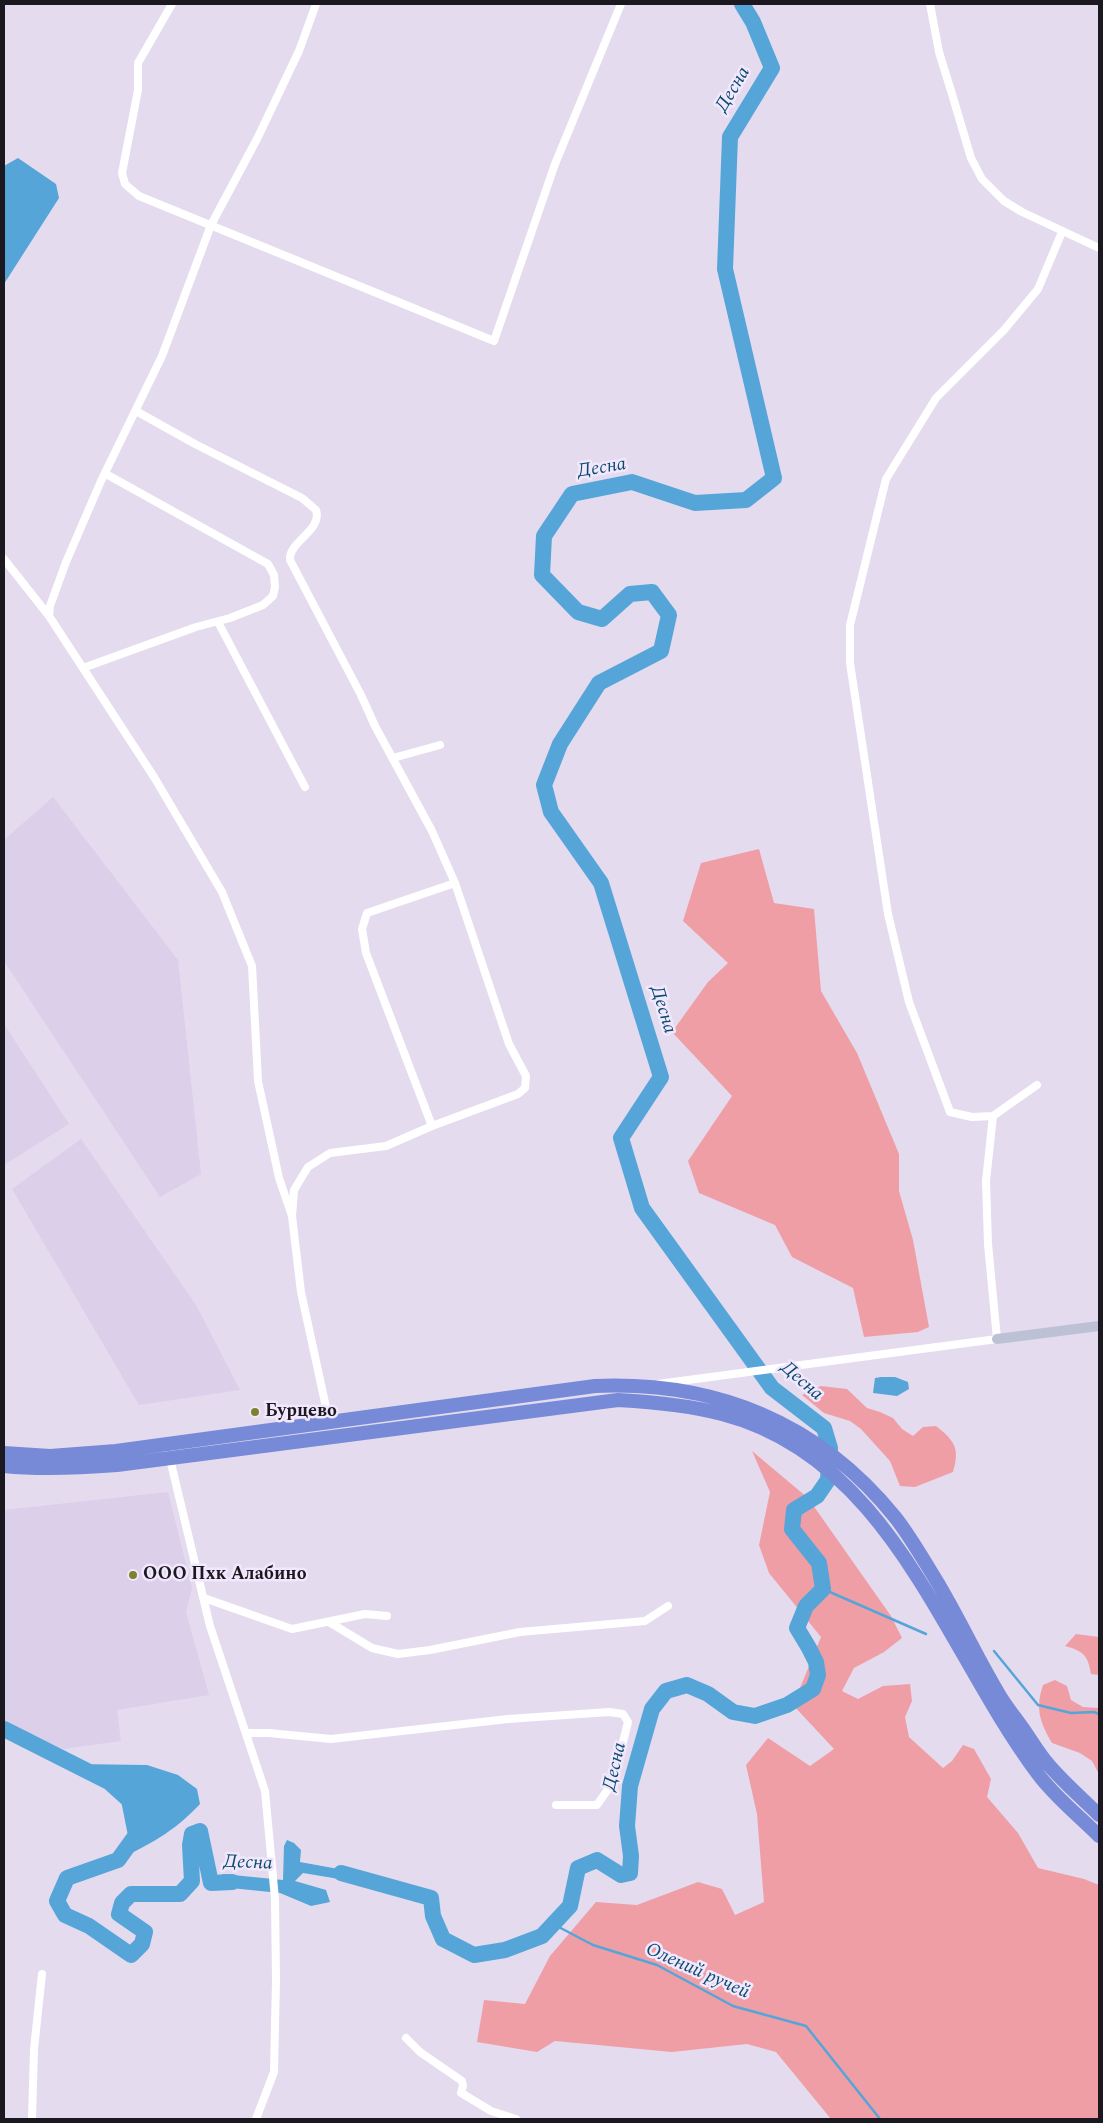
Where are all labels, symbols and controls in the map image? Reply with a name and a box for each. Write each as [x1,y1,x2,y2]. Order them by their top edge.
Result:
water label: Десна [712,63,756,117]
water label: Десна [576,454,628,484]
water label: Десна [644,983,680,1037]
water label: Десна [775,1357,827,1407]
place label: Бурцево [265,1401,337,1423]
marker: Бурцево [249,1406,261,1418]
place label: ООО Пхк Алабино [143,1564,307,1586]
marker: ООО Пхк Алабино [127,1569,139,1581]
water label: Десна [599,1741,633,1793]
water label: Десна [223,1852,273,1876]
water label: Олений ручей [642,1939,752,2005]

